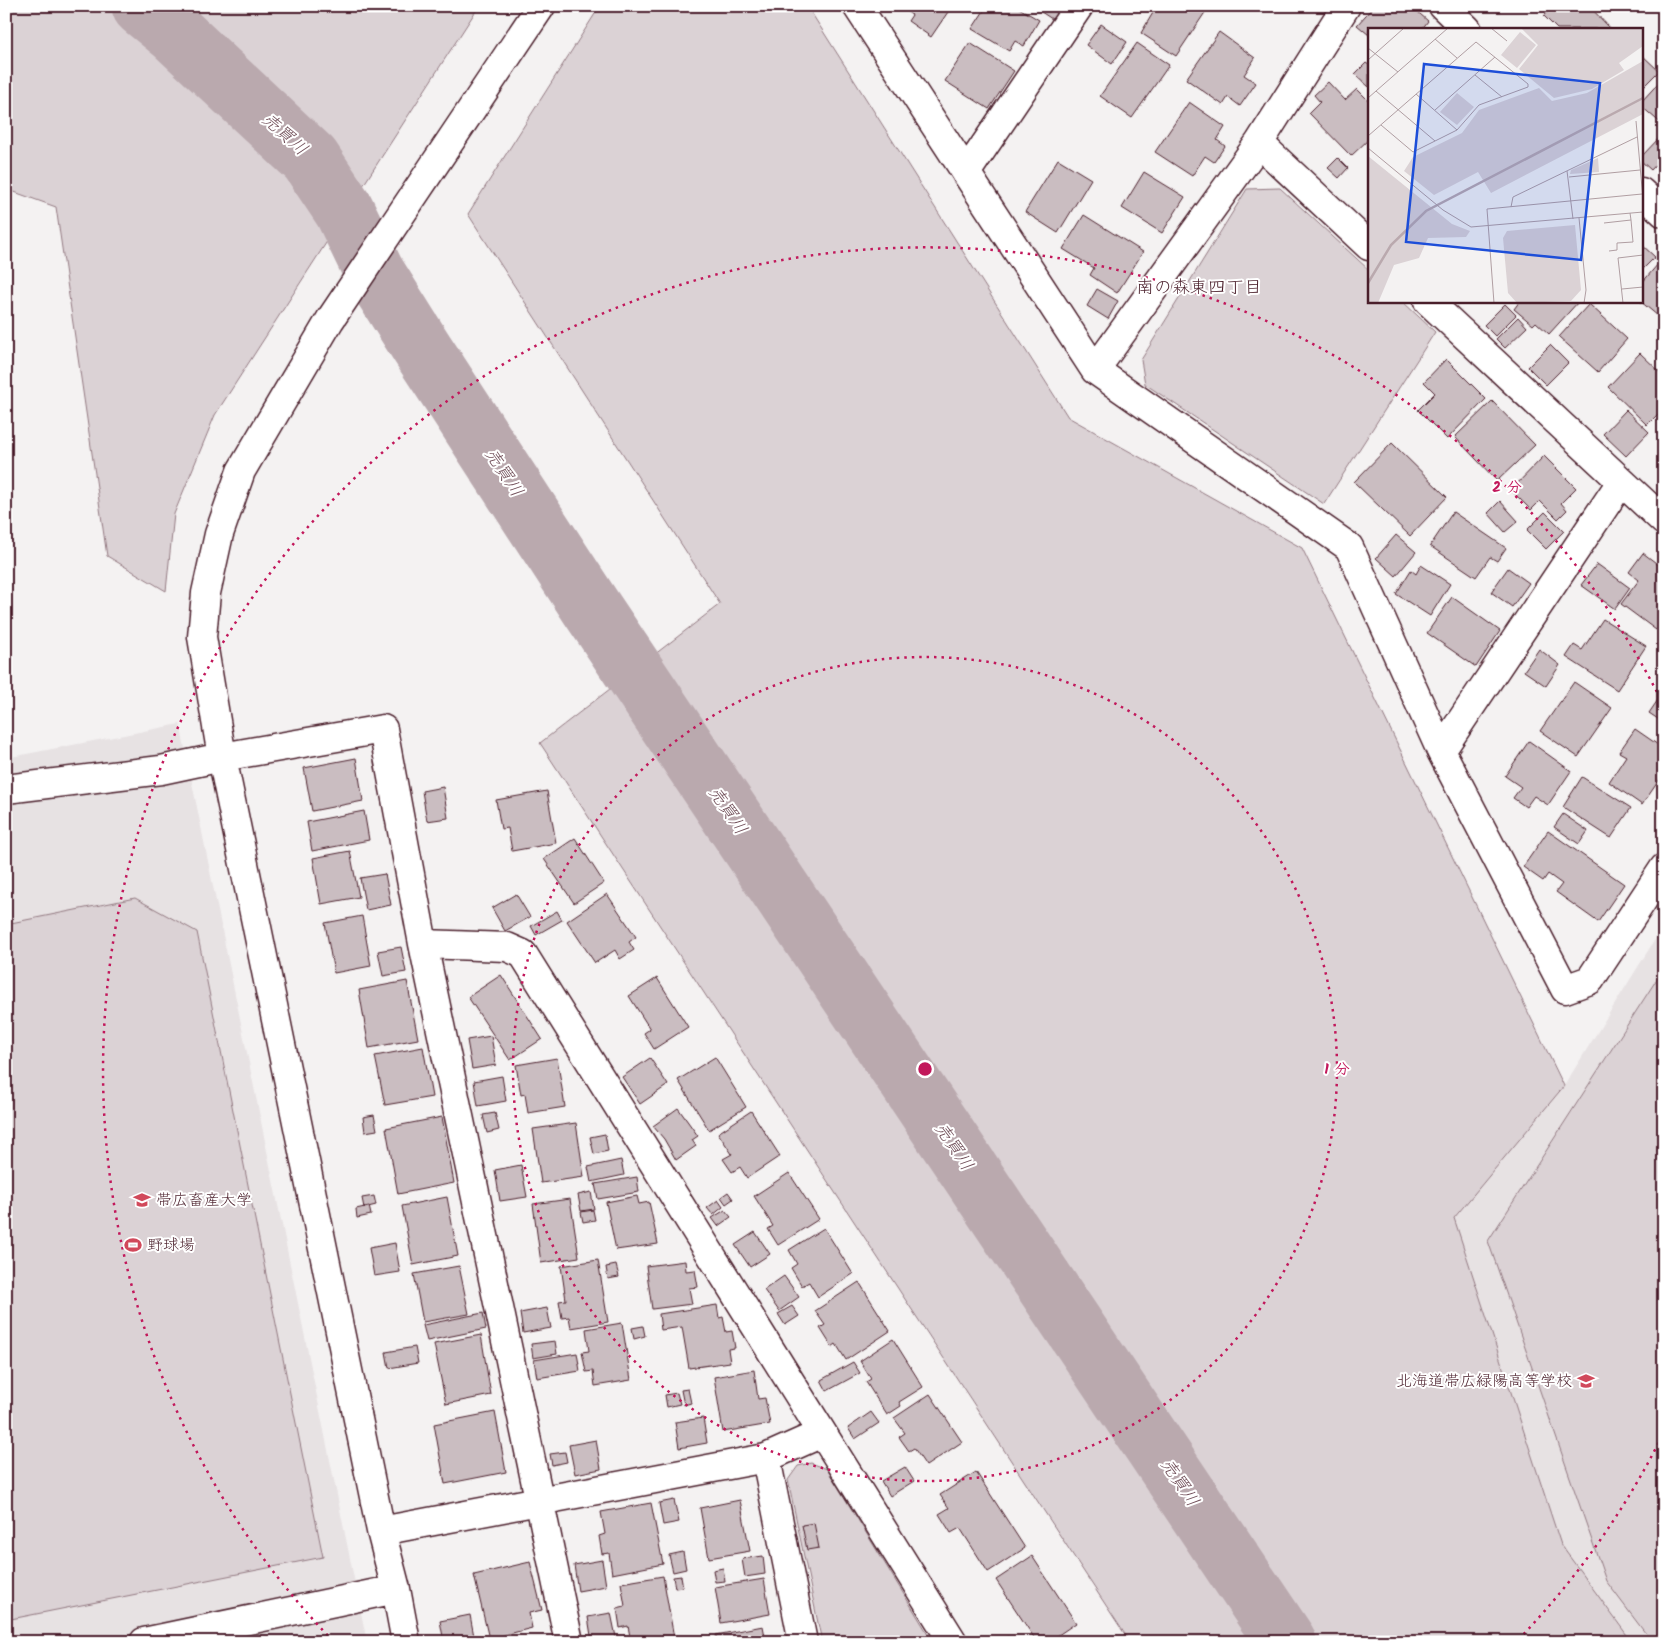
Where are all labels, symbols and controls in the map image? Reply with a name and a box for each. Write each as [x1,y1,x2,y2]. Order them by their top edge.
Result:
inset map [1368,28,1642,302]
water label: 売買川 [254,106,314,164]
district label: 南の森東四丁目 [1136,274,1262,303]
water label: 売買川 [476,442,530,504]
text: 2 分 [1492,476,1522,500]
water label: 売買川 [700,781,754,841]
text: 1 分 [1324,1058,1350,1082]
centre of rings [916,1060,934,1078]
water label: 売買川 [926,1117,980,1177]
place label: 帯広畜産大学 [156,1188,252,1213]
school or university icon: 帯広畜産大学 [132,1190,152,1210]
place label: 野球場 [147,1233,195,1258]
sports icon: 野球場 [123,1235,143,1255]
place label: 北海道帯広緑陽高等学校 [1396,1369,1572,1394]
school or university icon: 北海道帯広緑陽高等学校 [1576,1371,1596,1391]
water label: 売買川 [1152,1453,1206,1513]

